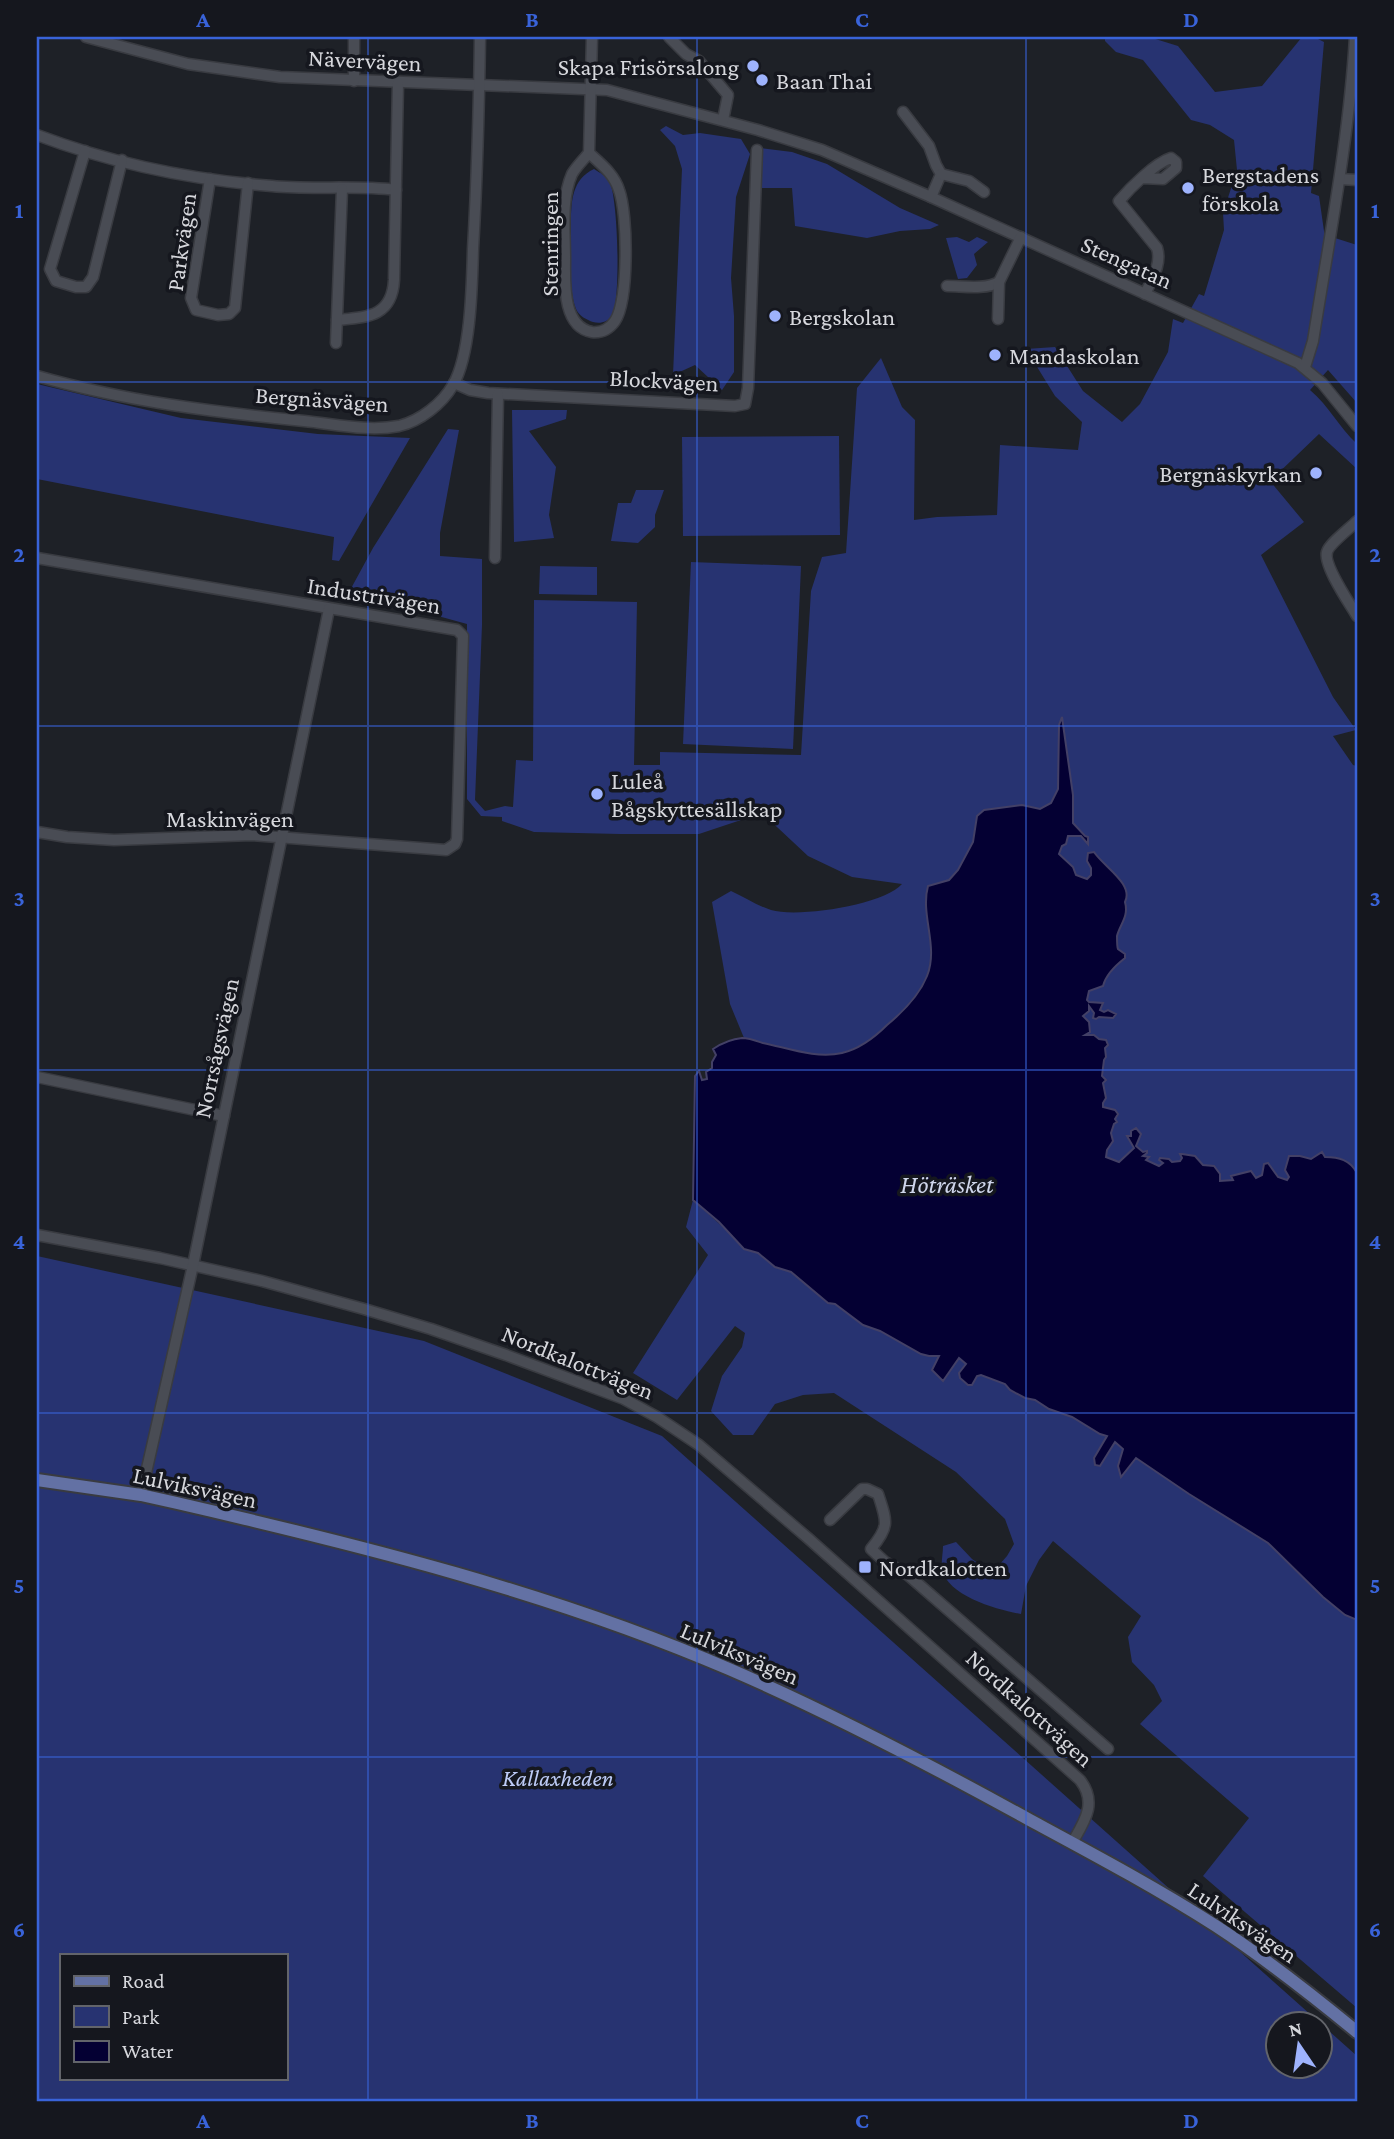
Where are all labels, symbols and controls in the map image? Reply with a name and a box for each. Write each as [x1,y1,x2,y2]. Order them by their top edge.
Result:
text: A [195,6,210,32]
text: B [525,6,539,32]
text: C [855,6,869,32]
text: D [1183,6,1199,32]
street label: Nävervägen [308,44,423,76]
place label: Skapa Frisörsalong [558,53,739,80]
marker: Skapa Frisörsalong [745,58,761,74]
place label: Baan Thai [776,67,872,94]
marker: Baan Thai [754,72,770,88]
place label: Bergstadens förskola [1202,161,1319,216]
marker: Bergstadens förskola [1180,180,1196,196]
street label: Parkvägen [161,191,201,293]
street label: Stenringen [536,191,563,297]
text: 1 [15,197,24,223]
text: 1 [1371,197,1380,223]
street label: Stengatan [1077,230,1177,294]
place label: Bergskolan [789,303,895,330]
marker: Bergskolan [767,308,783,324]
place label: Mandaskolan [1009,342,1140,369]
marker: Mandaskolan [987,347,1003,363]
street label: Blockvägen [609,364,719,396]
street label: Bergnäsvägen [254,381,390,417]
place label: Bergnäskyrkan [1159,460,1302,487]
marker: Bergnäskyrkan [1308,465,1324,481]
text: 2 [13,541,25,567]
text: 2 [1369,541,1381,567]
street label: Industrivägen [305,571,443,619]
place label: Luleå Bågskyttesällskap [611,767,782,822]
marker: Luleå Bågskyttesällskap [589,786,605,802]
street label: Maskinvägen [166,805,294,832]
text: 3 [13,885,25,911]
text: 3 [1369,885,1381,911]
street label: Norrsågsvägen [188,975,244,1121]
water label: Höträsket [900,1170,994,1199]
text: 4 [13,1228,25,1254]
text: 4 [1369,1228,1381,1254]
street label: Nordkalottvägen [498,1319,658,1405]
street label: Lulviksvägen [131,1461,259,1513]
place label: Nordkalotten [879,1554,1007,1581]
marker: Nordkalotten [857,1559,873,1575]
text: 5 [13,1572,25,1598]
text: 5 [1369,1572,1381,1598]
street label: Lulviksvägen [677,1616,803,1690]
street label: Nordkalottvägen [961,1644,1099,1772]
park label: Kallaxheden [502,1764,614,1791]
street label: Lulviksvägen [1183,1876,1303,1968]
text: 6 [13,1916,25,1942]
text: 6 [1369,1916,1381,1942]
legend [60,1954,287,2080]
text: Road [122,1969,165,1993]
text: Park [122,2005,159,2029]
north arrow [1264,2010,1334,2080]
text: N [1287,2017,1304,2041]
text: Water [122,2039,174,2063]
text: A [195,2107,210,2133]
text: B [525,2107,539,2133]
text: C [855,2107,869,2133]
text: D [1183,2107,1199,2133]

